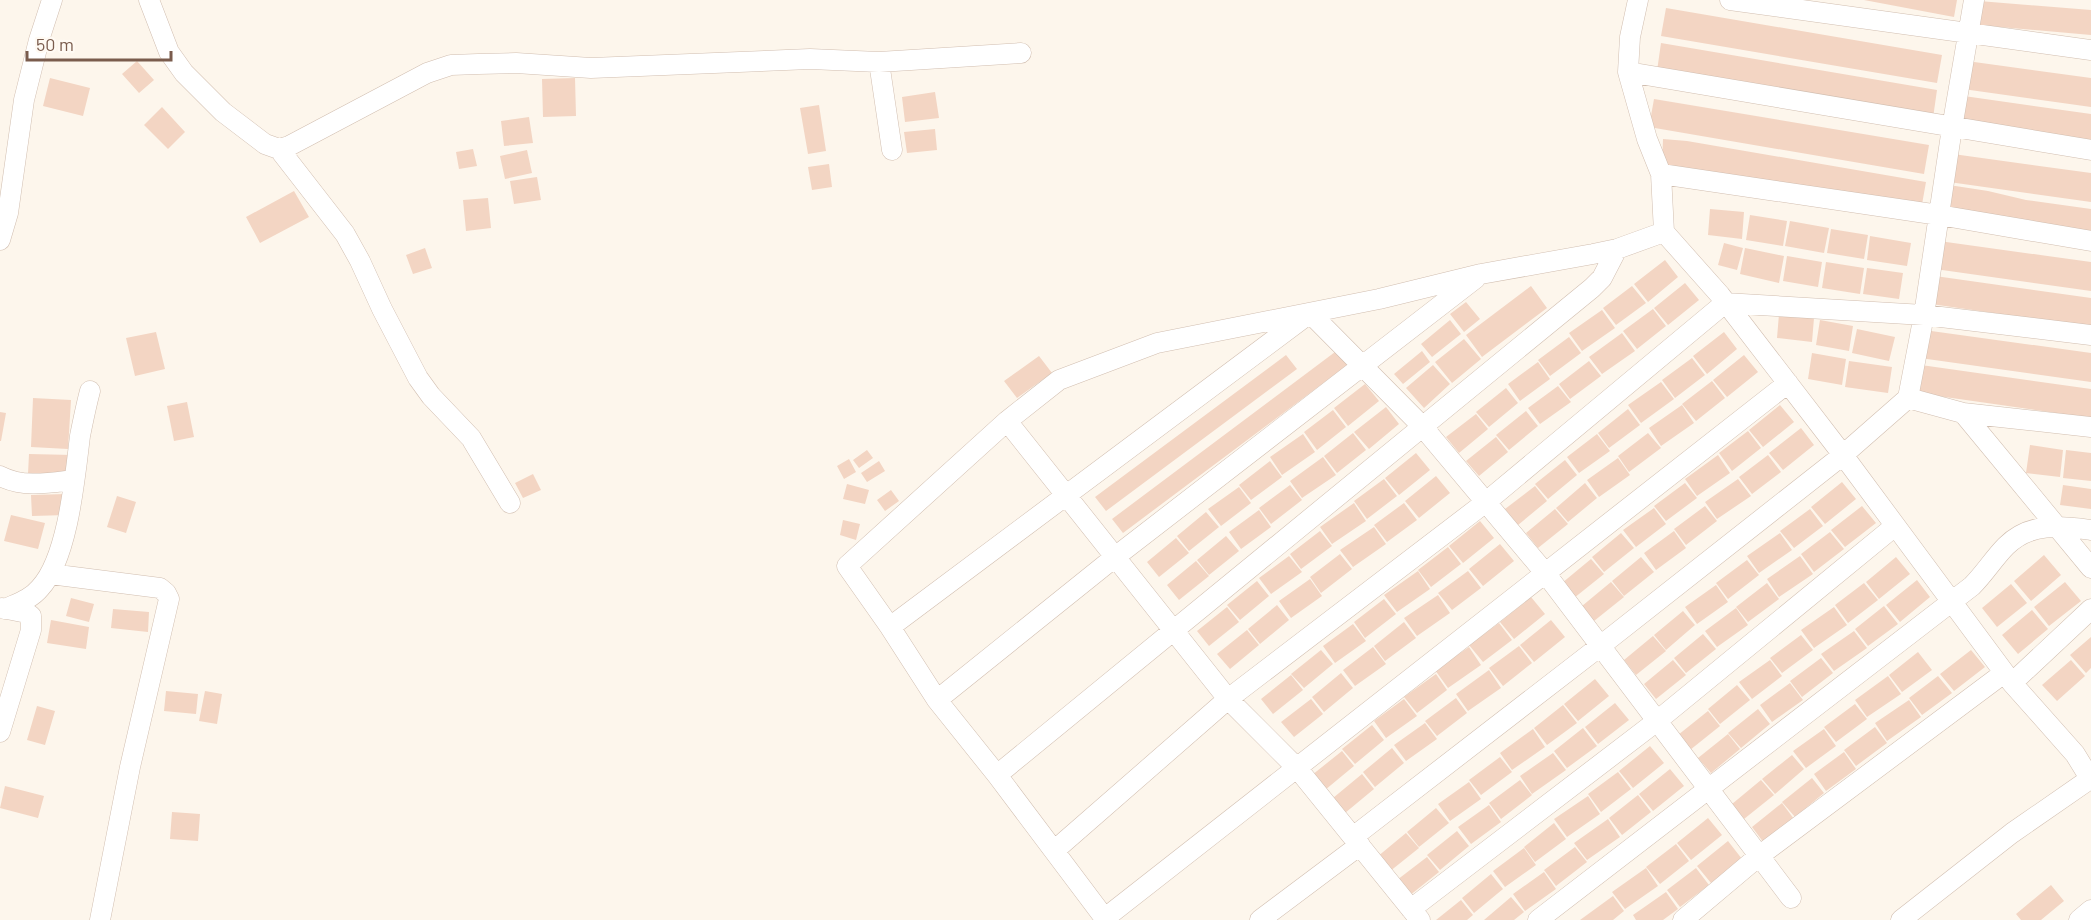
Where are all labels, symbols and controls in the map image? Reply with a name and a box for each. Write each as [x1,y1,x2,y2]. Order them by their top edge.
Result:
scale bar [27,24,171,62]
text: 50 m [36,33,74,55]

